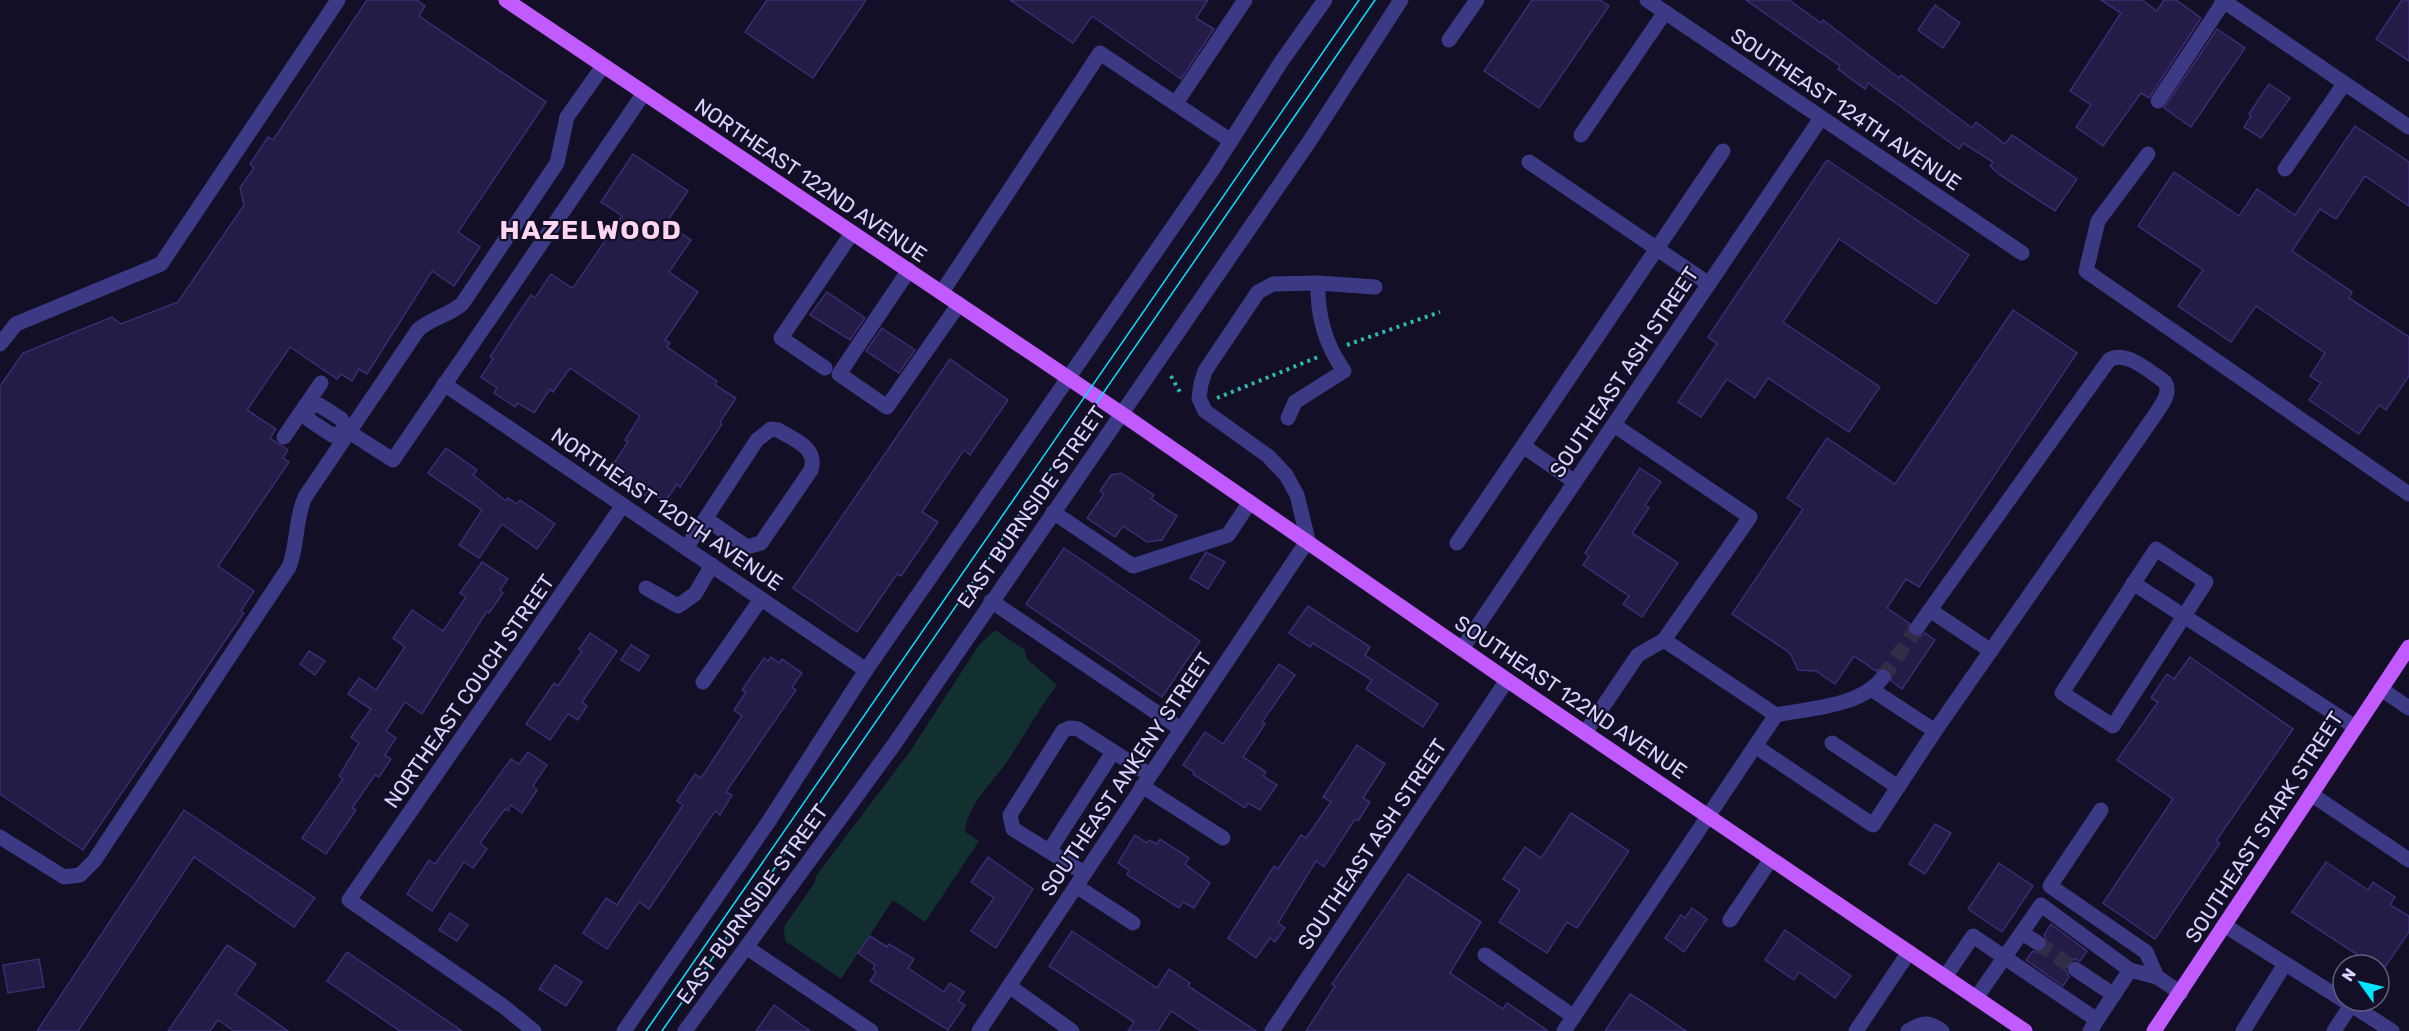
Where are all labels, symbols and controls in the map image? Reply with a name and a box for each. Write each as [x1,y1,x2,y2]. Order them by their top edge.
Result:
street label: SOUTHEAST 124TH AVENUE [1726,22,1966,196]
street label: NORTHEAST 122ND AVENUE [690,93,932,267]
district label: HAZELWOOD [500,214,682,246]
street label: SOUTHEAST ASH STREET [1544,262,1704,482]
street label: EAST BURNSIDE STREET [952,401,1110,613]
street label: NORTHEAST 120TH AVENUE [547,422,787,596]
street label: NORTHEAST COUCH STREET [379,569,559,813]
street label: SOUTHEAST 122ND AVENUE [1450,610,1692,784]
street label: SOUTHEAST ANKENY STREET [1035,648,1217,900]
street label: SOUTHEAST STARK STREET [2180,707,2348,947]
street label: SOUTHEAST ASH STREET [1292,734,1452,954]
street label: EAST BURNSIDE STREET [671,799,833,1009]
north arrow [2331,953,2391,1013]
text: N [2338,965,2360,985]

